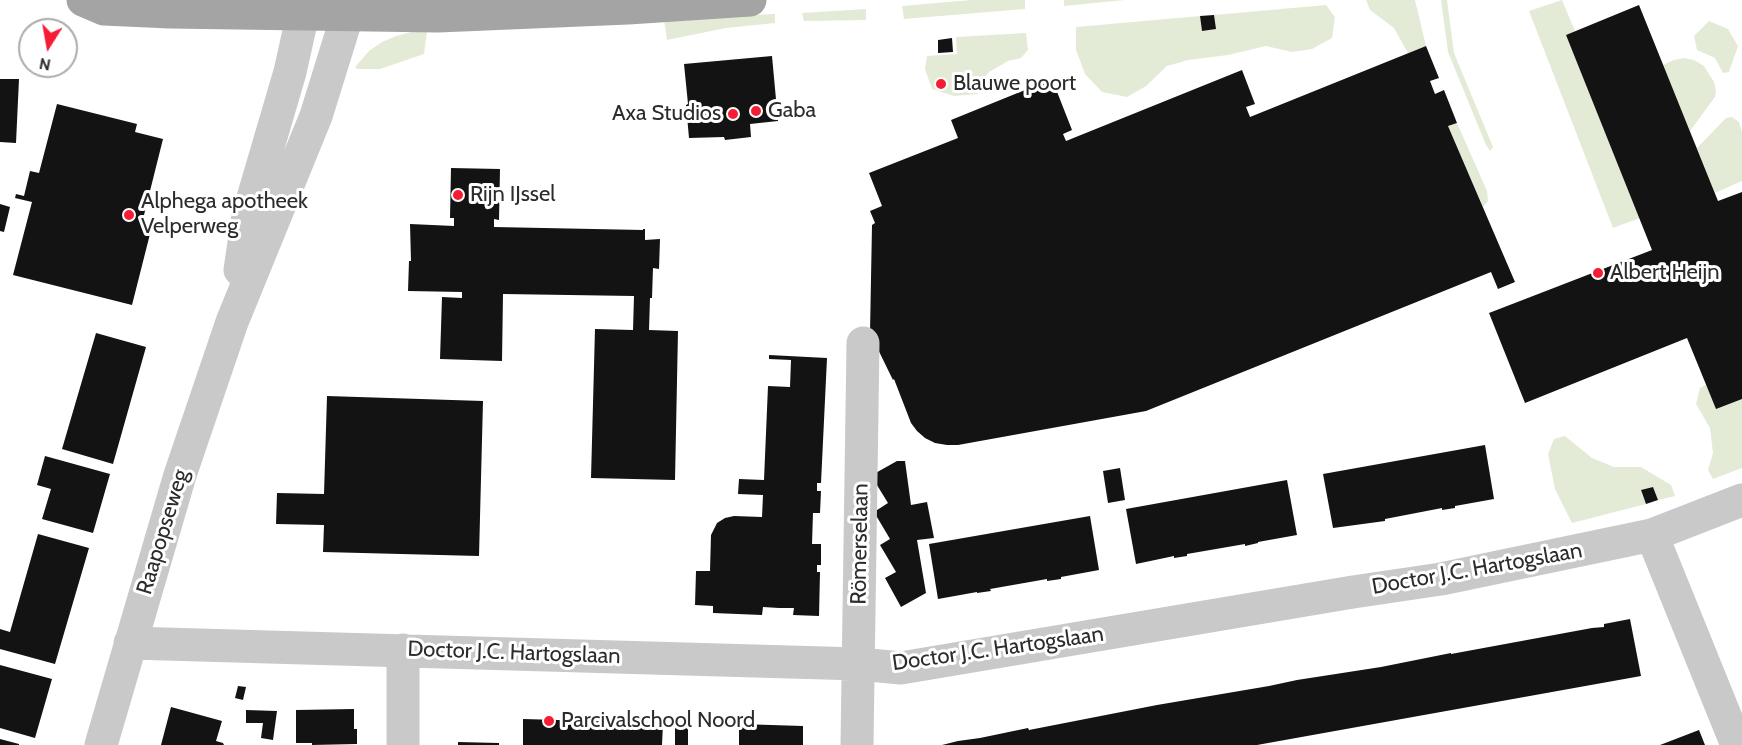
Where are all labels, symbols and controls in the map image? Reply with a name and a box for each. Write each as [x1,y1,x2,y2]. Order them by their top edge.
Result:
north arrow [18,18,78,78]
text: N [37,54,52,75]
place label: Blauwe poort [953,71,1076,97]
marker: Blauwe poort [934,77,948,91]
place label: Gaba [768,98,816,124]
place label: Axa Studios [612,101,721,127]
marker: Gaba [749,104,763,118]
marker: Axa Studios [726,107,740,121]
place label: Rijn IJssel [470,182,555,208]
marker: Rijn IJssel [451,188,465,202]
place label: Alphega apotheek Velperweg [141,189,308,240]
marker: Alphega apotheek Velperweg [122,208,136,222]
place label: Albert Heijn [1610,260,1719,286]
marker: Albert Heijn [1591,266,1605,280]
street label: Raapopseweg [131,466,195,598]
street label: Römerselaan [846,483,874,605]
street label: Doctor J.C. Hartogslaan [1370,537,1584,601]
street label: Doctor J.C. Hartogslaan [891,621,1105,677]
street label: Doctor J.C. Hartogslaan [407,636,621,670]
place label: Parcivalschool Noord [561,708,755,734]
marker: Parcivalschool Noord [542,714,556,728]

